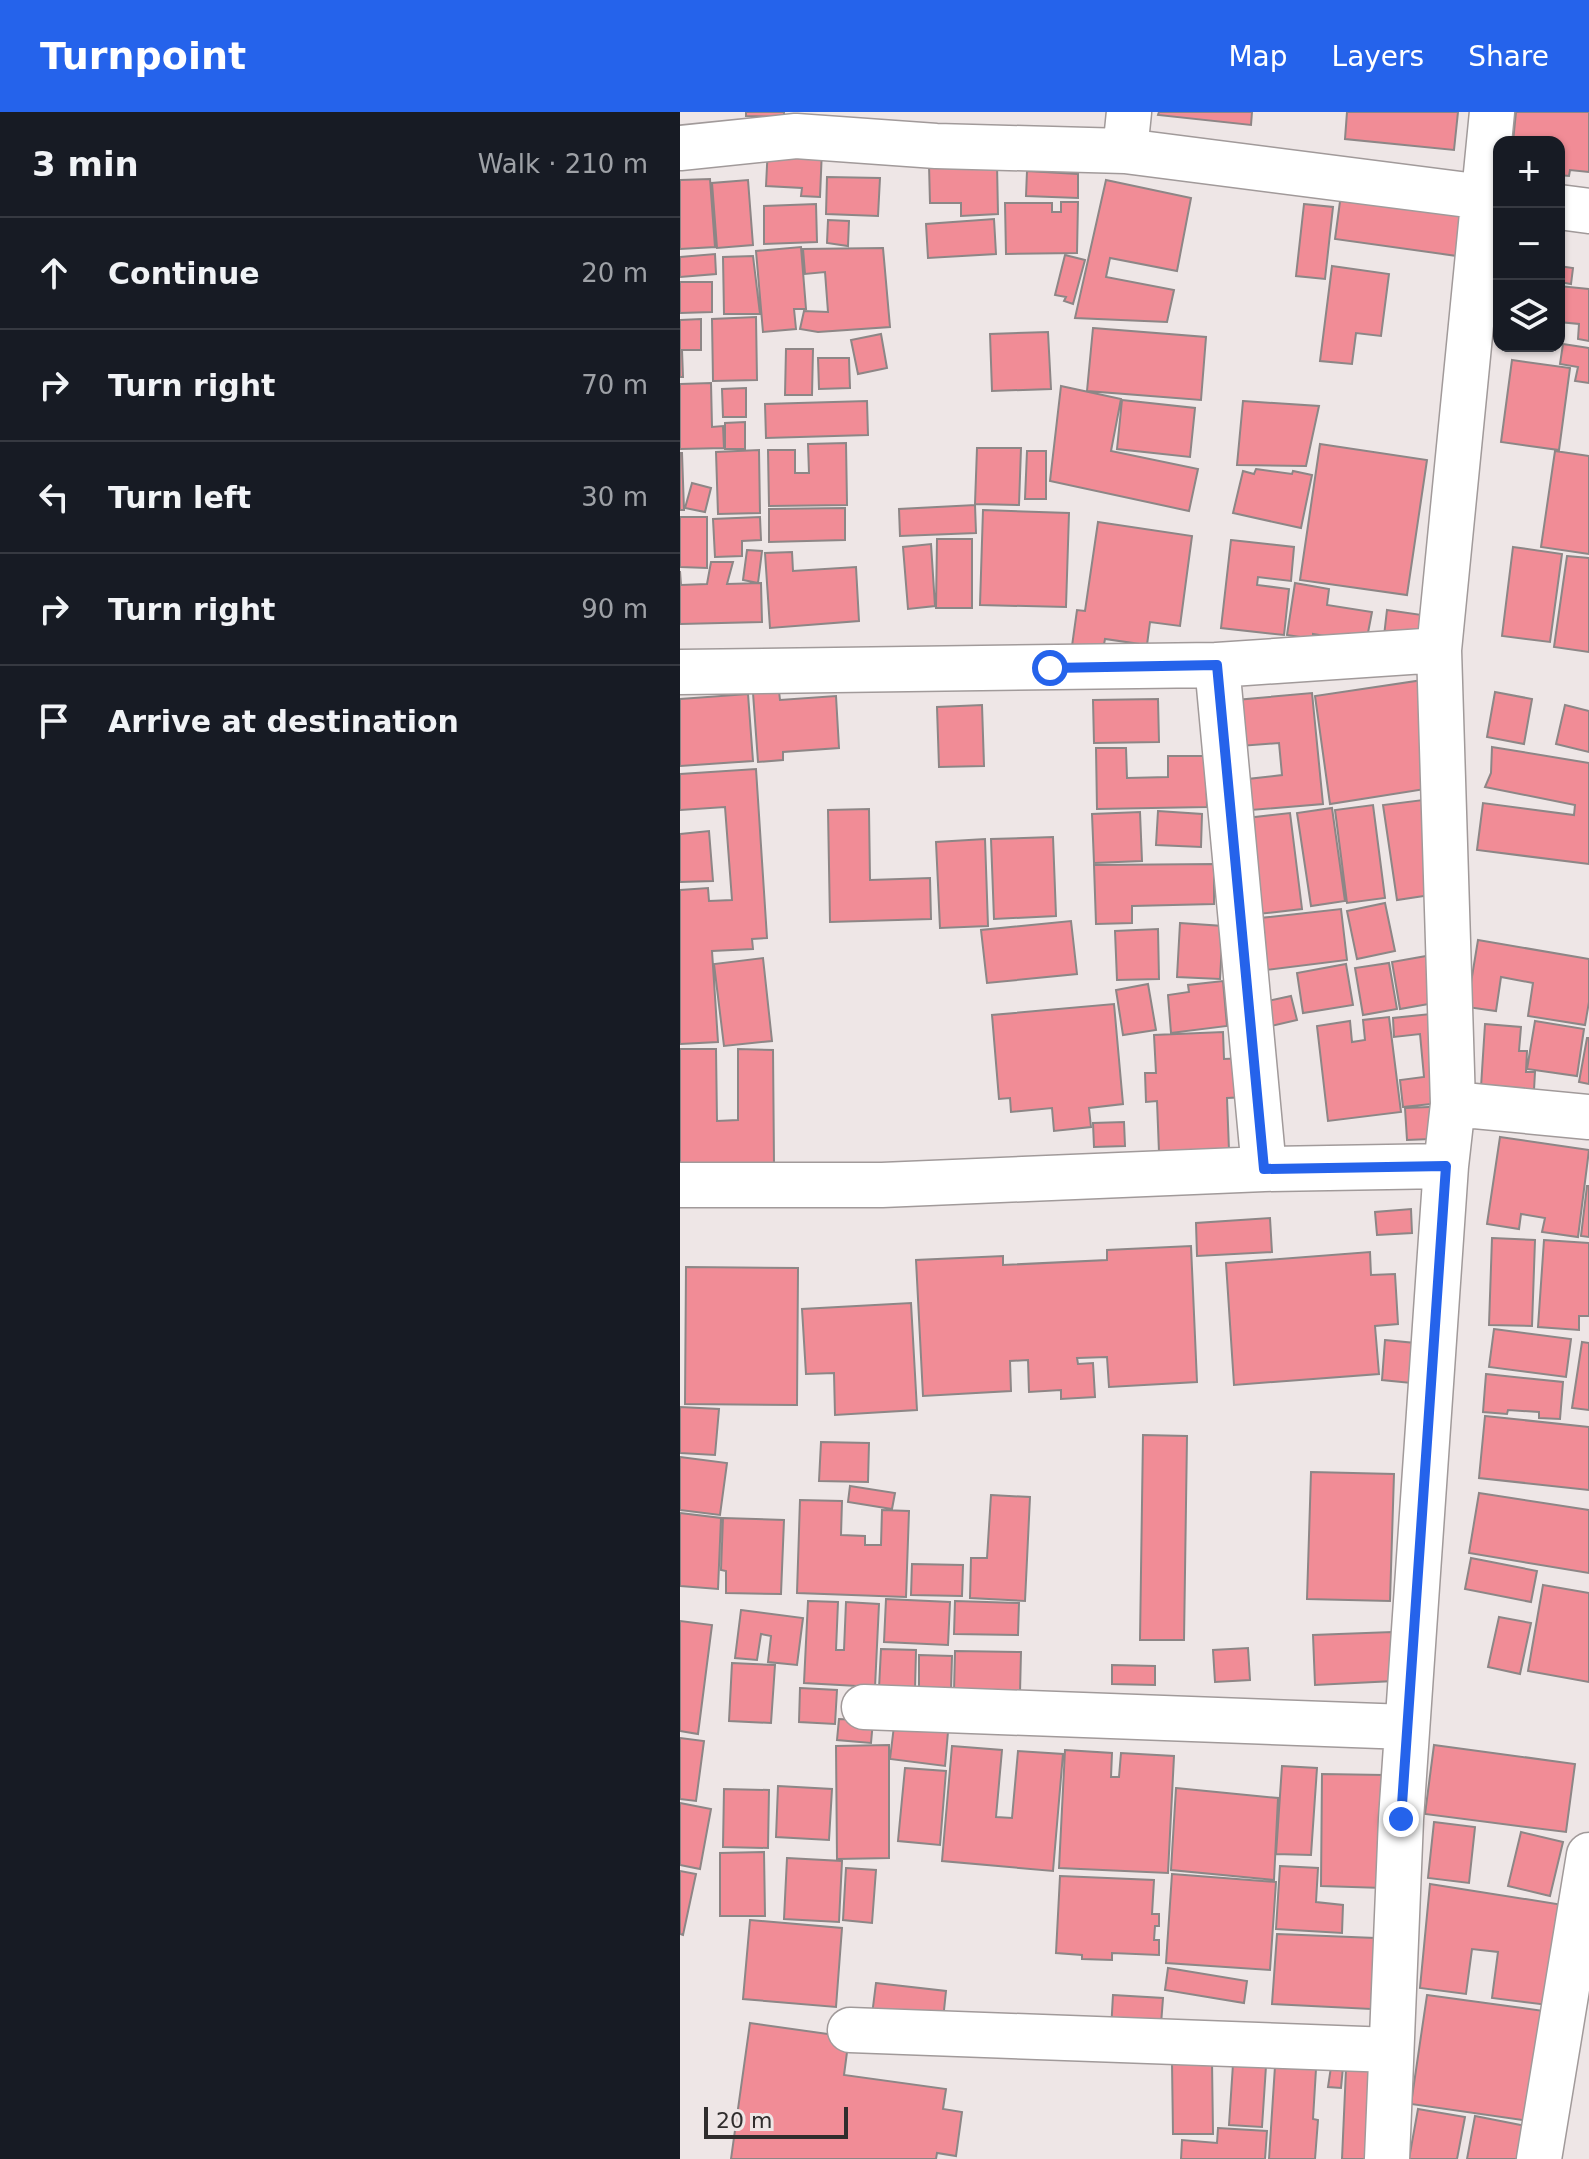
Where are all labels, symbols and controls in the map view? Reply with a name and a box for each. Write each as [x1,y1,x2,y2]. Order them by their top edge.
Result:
text: Turnpoint [40,34,246,78]
text: Map [1228,40,1288,73]
text: Layers [1332,40,1424,73]
text: Share [1468,40,1549,73]
map controls [1493,136,1565,352]
button: + [1493,136,1565,208]
text: 3 min [32,144,139,184]
text: Walk · 210 m [478,149,648,179]
button: − [1493,208,1565,280]
icon: ahead [32,251,76,295]
text: Continue [108,256,260,291]
text: 20 m [581,258,648,288]
button: layers [1493,280,1565,352]
icon: right [32,363,76,407]
text: Turn right [108,368,275,403]
text: 70 m [581,370,648,400]
icon: left [32,475,76,519]
text: Turn left [108,480,251,515]
text: 30 m [581,482,648,512]
icon: right [32,587,76,631]
text: Turn right [108,592,275,627]
text: 90 m [581,594,648,624]
route start [1032,650,1068,686]
icon: arrive [32,699,76,743]
text: Arrive at destination [108,704,459,739]
route end [1383,1801,1419,1837]
scale bar [704,2103,848,2139]
text: 20 m [716,2108,772,2133]

